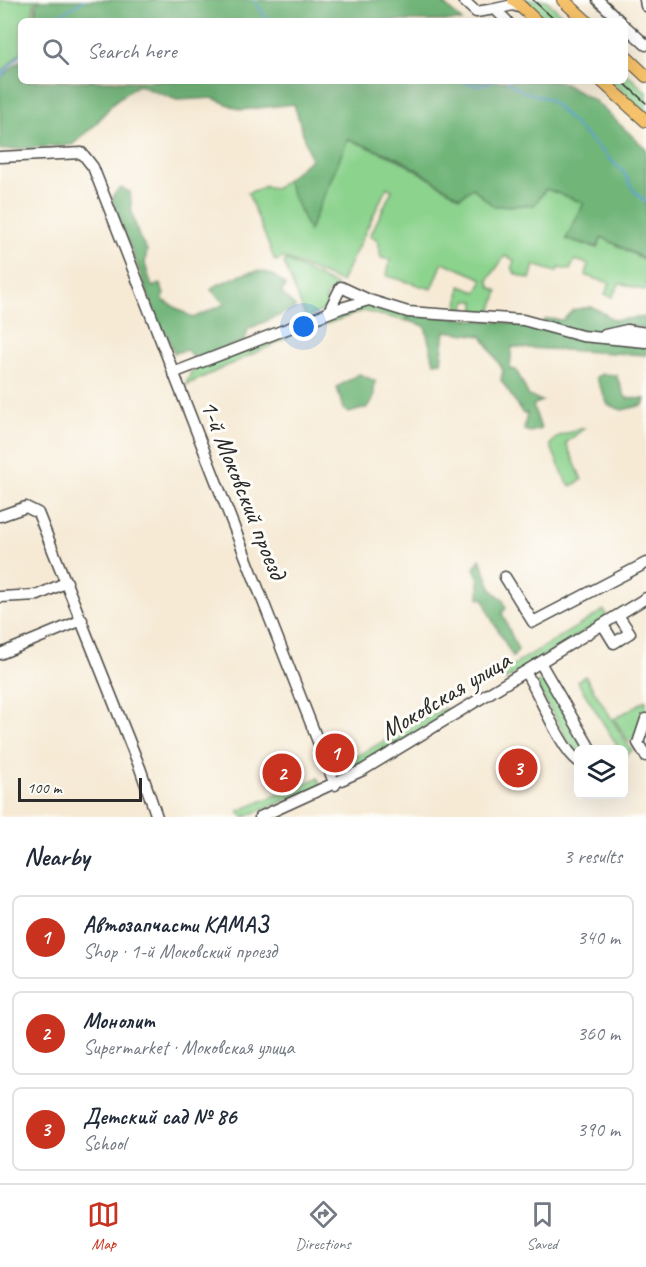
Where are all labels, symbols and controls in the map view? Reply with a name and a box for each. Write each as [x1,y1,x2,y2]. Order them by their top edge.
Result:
search box [18,18,628,84]
icon: search [39,35,72,68]
text: Search here [87,37,177,65]
your location [289,312,318,341]
street label: 1-й Моковский проезд [193,395,296,586]
street label: Моковская улица [374,643,518,747]
pin: 1 [316,730,354,776]
map controls [574,745,628,799]
button: layers [574,745,628,799]
pin: 3 [498,746,538,790]
pin: 2 [262,750,302,796]
scale bar [18,775,142,802]
text: 100 m [27,778,61,798]
text: Nearby [24,840,89,873]
text: 3 results [563,844,622,869]
text: Автозапчасти КАМАЗ [83,911,269,939]
text: 1 [41,925,50,950]
text: 340 m [577,925,620,950]
text: Shop · 1-й Моковский проезд [83,939,277,964]
text: Монолит [83,1007,155,1035]
text: 2 [41,1021,50,1046]
text: 360 m [577,1021,620,1046]
text: Supermarket · Моковская улица [83,1035,294,1060]
text: Детский сад № 86 [83,1103,236,1131]
text: 3 [41,1117,50,1142]
text: 390 m [577,1117,620,1142]
text: School [83,1131,126,1156]
tab: Map [87,1198,120,1254]
tab: Directions [295,1198,351,1254]
tab: Saved [526,1198,559,1254]

